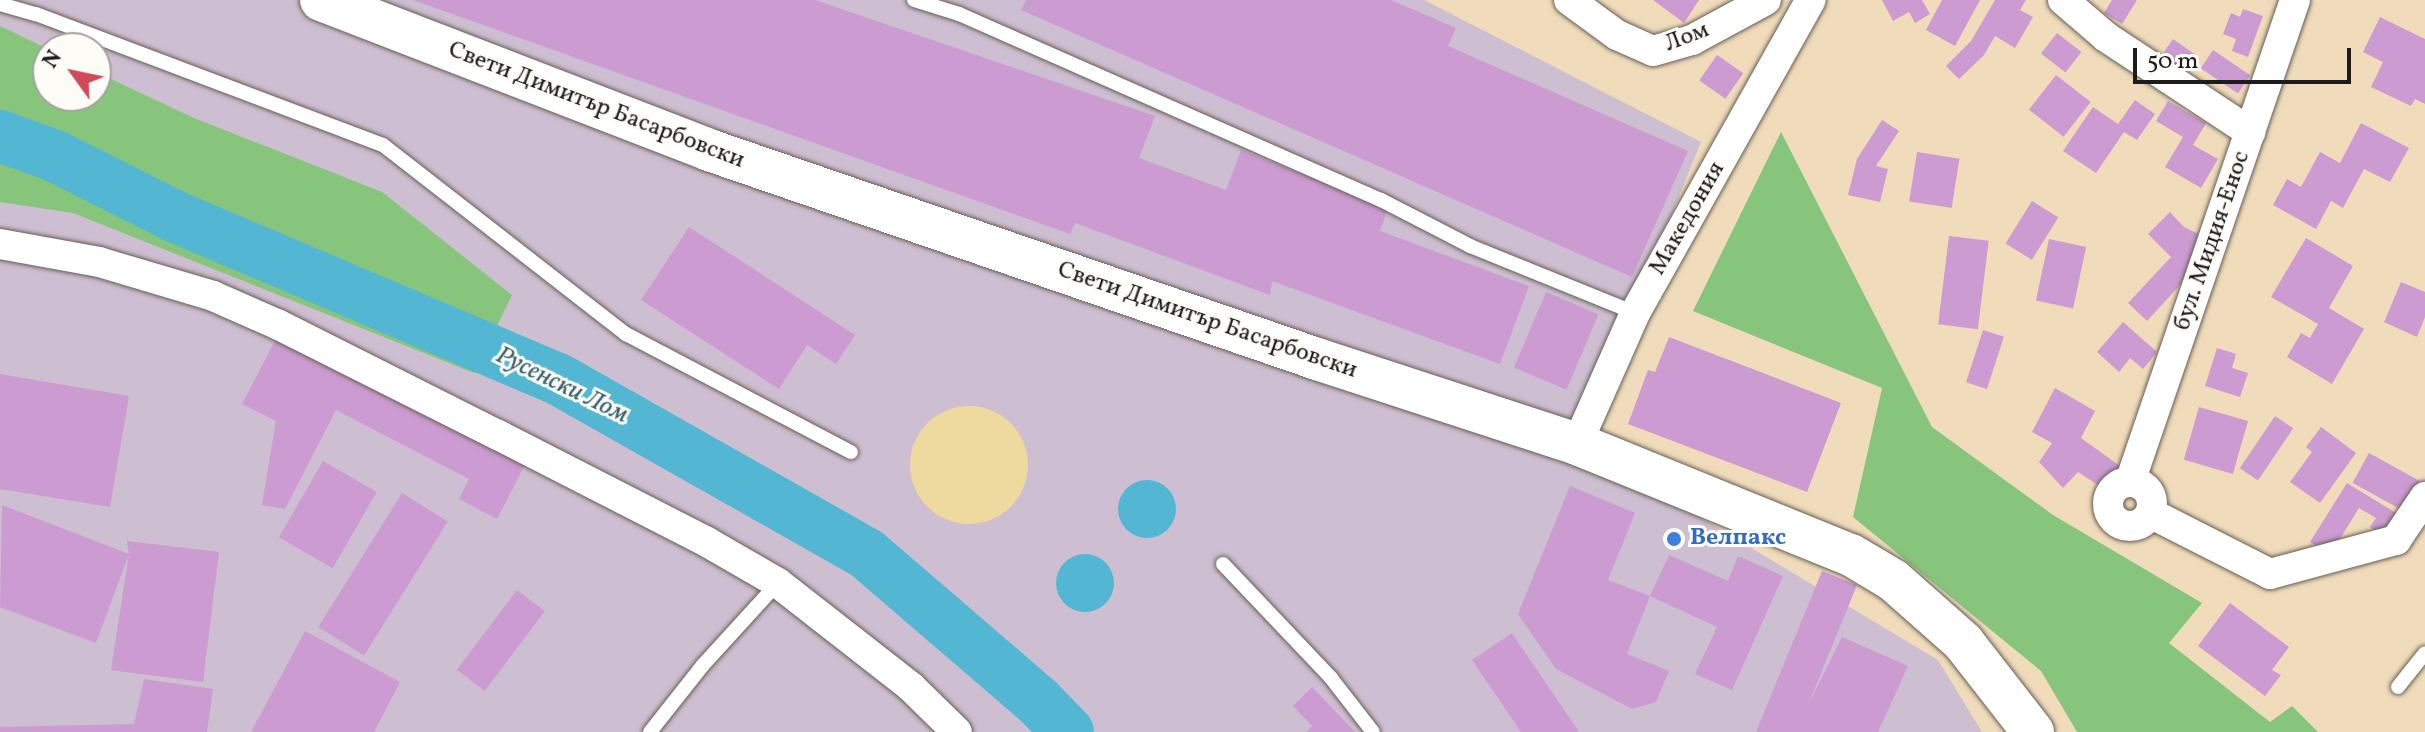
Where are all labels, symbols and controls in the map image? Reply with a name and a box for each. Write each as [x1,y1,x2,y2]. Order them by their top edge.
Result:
street label: Лом [1661,16,1713,60]
north arrow [32,32,112,112]
scale bar [2137,32,2355,82]
street label: Свети Димитър Басарбовски [444,36,748,176]
text: N [36,45,70,75]
text: 50 m [2147,45,2199,79]
street label: бул. Мидия-Енос [2169,148,2257,334]
street label: Македония [1644,157,1732,281]
street label: Свети Димитър Басарбовски [1054,256,1360,386]
water label: Русенски Лом [490,340,634,432]
place label: Велпакс [1690,525,1786,553]
marker: Велпакс [1665,530,1683,548]

